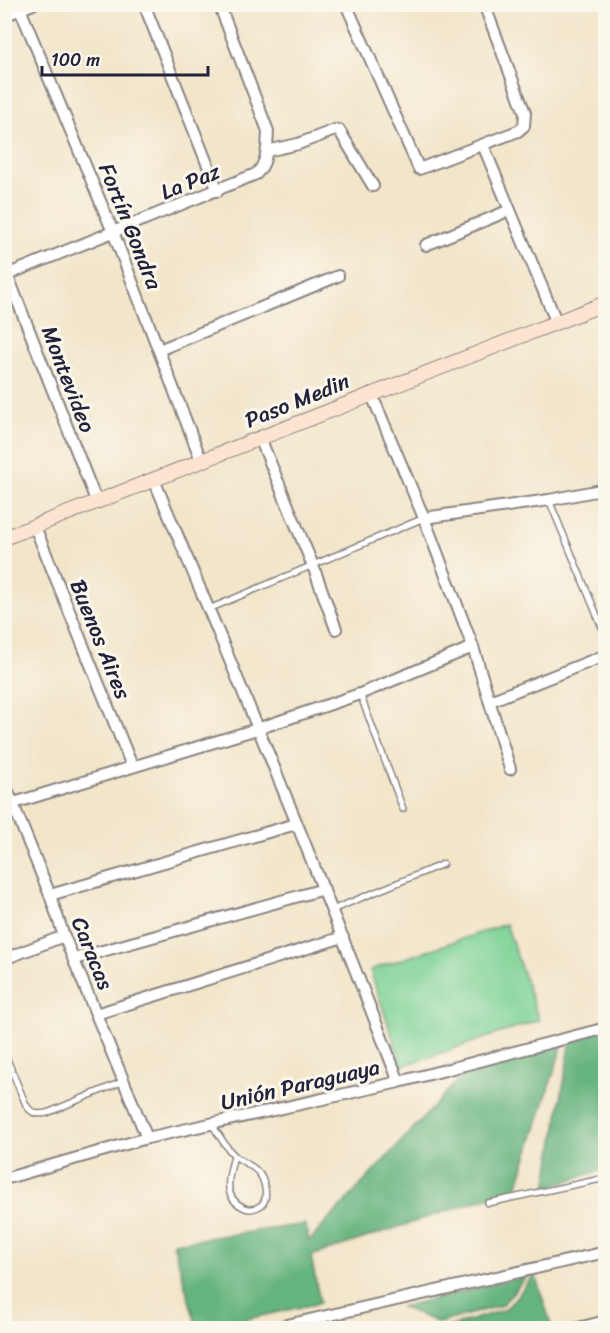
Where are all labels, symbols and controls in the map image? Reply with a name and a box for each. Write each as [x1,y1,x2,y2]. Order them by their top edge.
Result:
scale bar [42,39,208,77]
text: 100 m [51,44,100,76]
street label: La Paz [154,152,226,211]
street label: Fortín Gondra [87,157,174,296]
street label: Montevideo [30,320,107,439]
street label: Paso Medin [239,362,356,439]
street label: Buenos Aires [59,573,143,706]
street label: Caracas [60,911,125,996]
street label: Unión Paraguaya [217,1047,383,1122]

